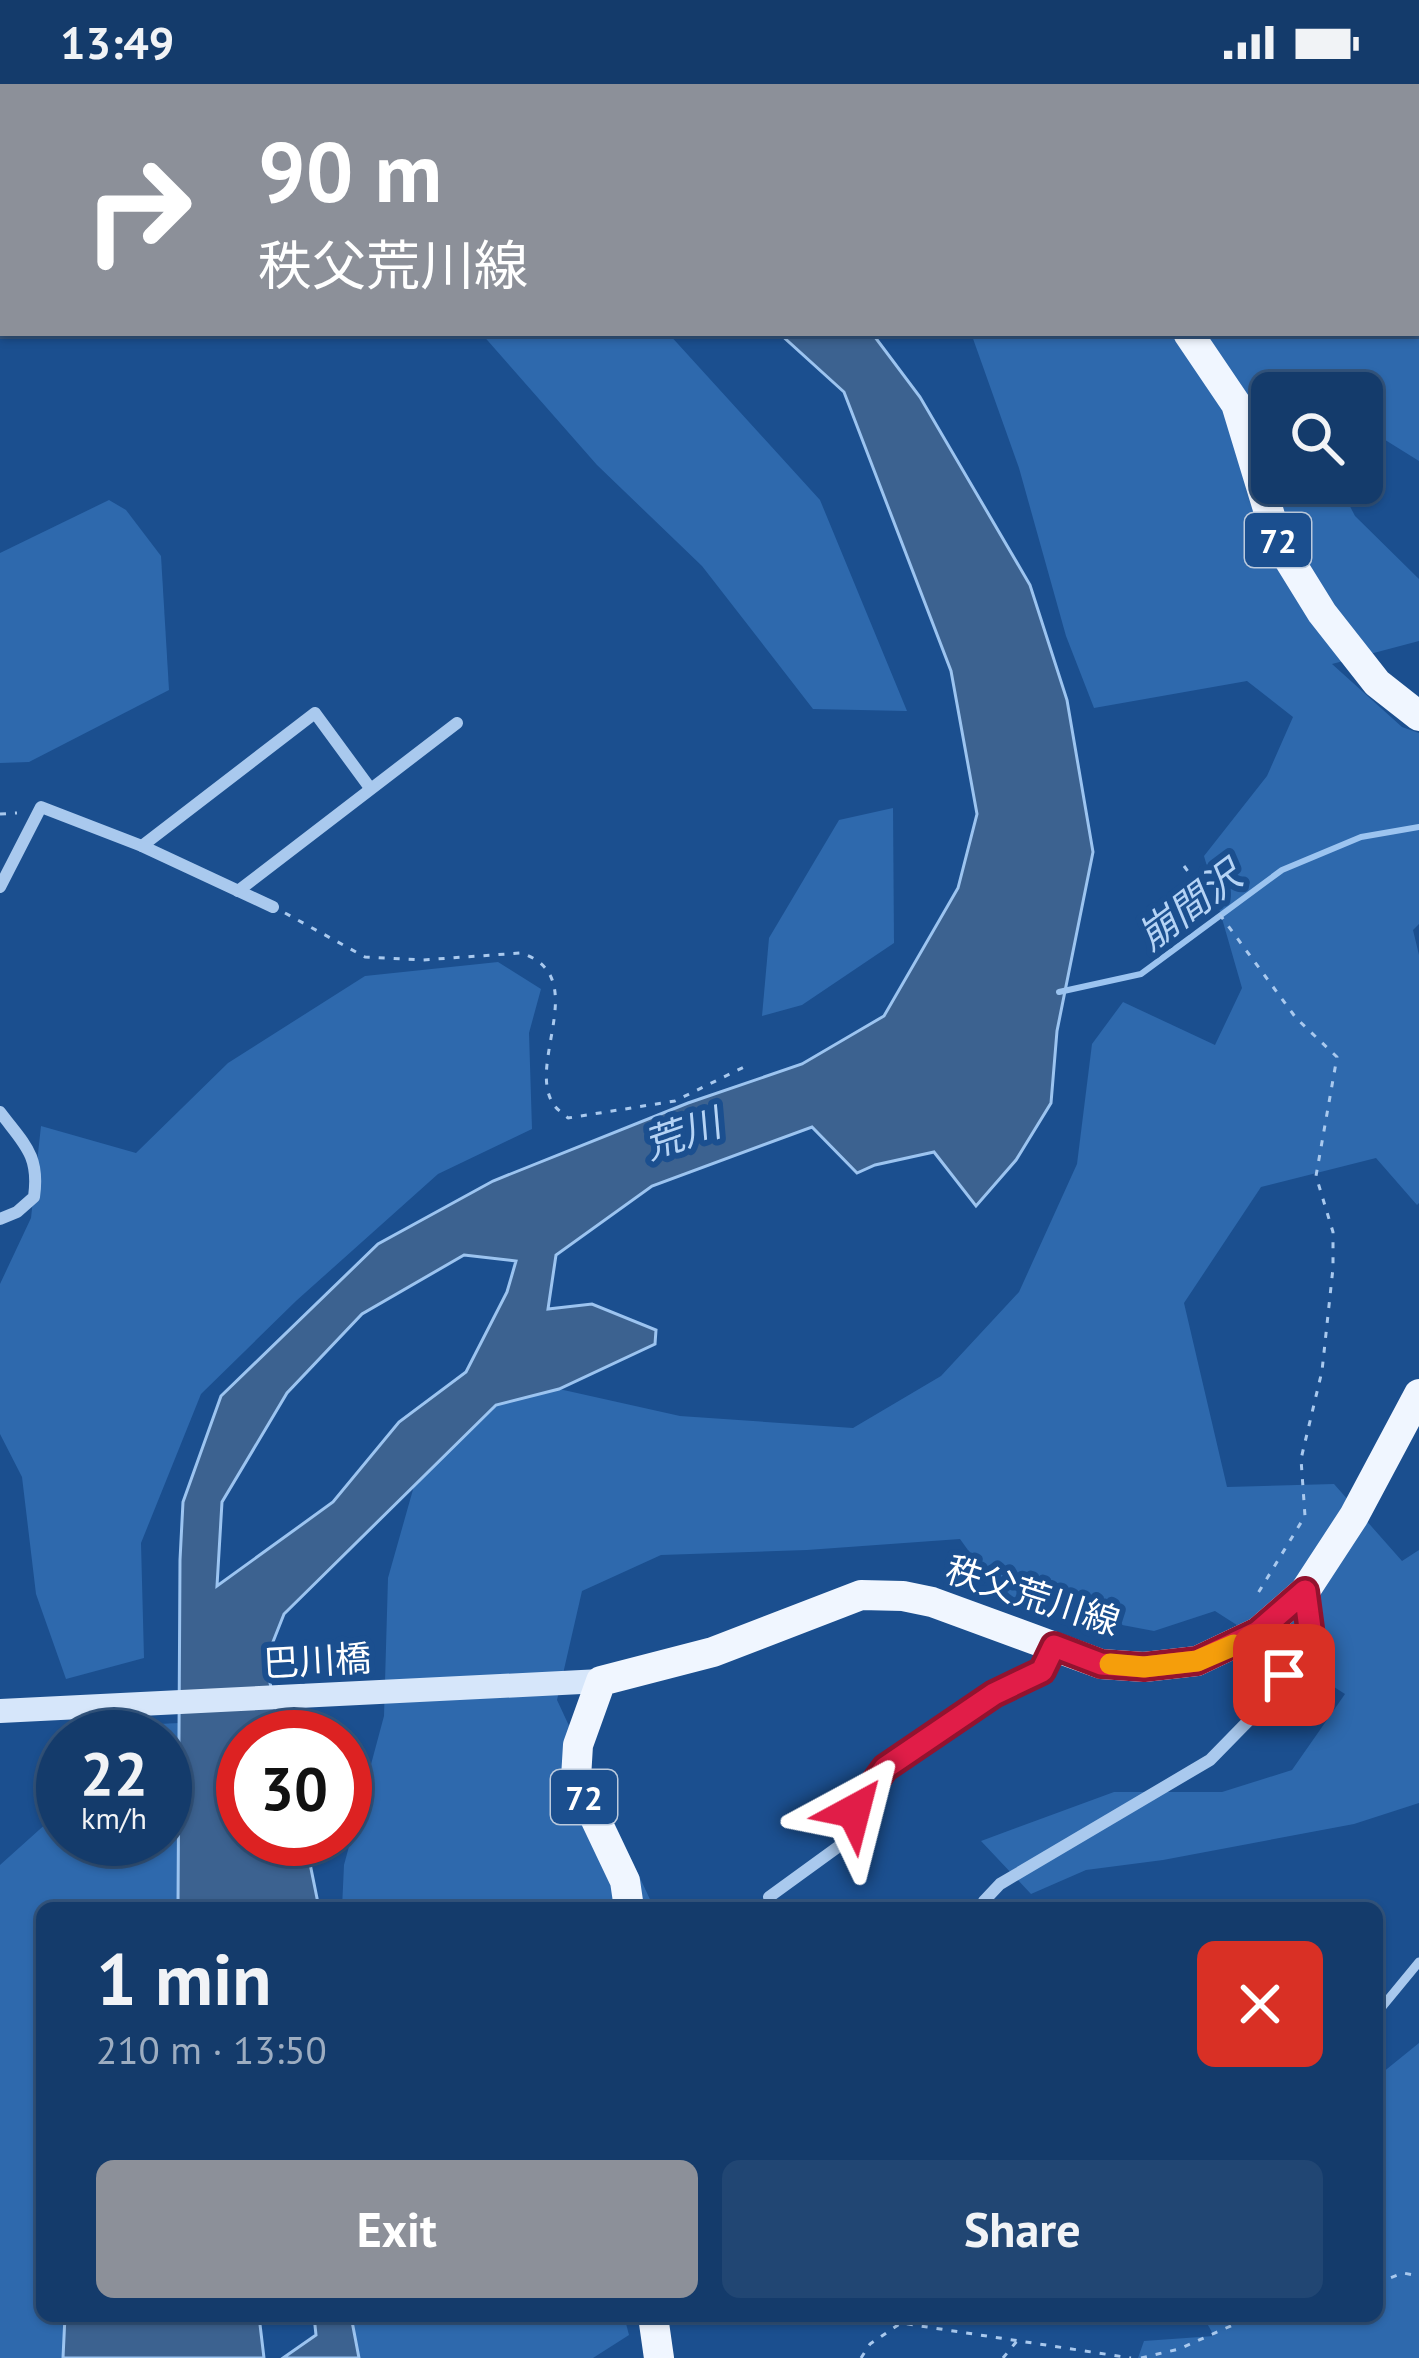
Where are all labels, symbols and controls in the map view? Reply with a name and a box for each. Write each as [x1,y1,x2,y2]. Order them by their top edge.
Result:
text: 13:49 [60,13,174,71]
text: 90 m [258,116,442,225]
icon: right [60,132,216,288]
text: 秩父荒川線 [258,230,528,300]
map controls [1251,372,1383,504]
button: search [1251,372,1383,504]
road number: 72 [1245,513,1311,567]
water label: 崩間沢 [1127,846,1255,961]
water label: 荒川 [637,1095,731,1170]
street label: 秩父荒川線 [940,1545,1126,1645]
pin [1233,1624,1335,1726]
street label: 巴川橋 [262,1634,372,1686]
icon: arrive [1251,1642,1317,1708]
speed limit sign: 30 [216,1710,372,1866]
text: 22 [80,1734,148,1812]
position arrow [791,1748,917,1874]
road number: 72 [551,1770,617,1824]
text: km/h [81,1798,147,1837]
text: 1 min [96,1932,272,2025]
button: close [1197,1941,1323,2067]
text: 210 m · 13:50 [96,2024,327,2075]
button: Exit [96,2160,698,2298]
button: Share [722,2160,1323,2298]

